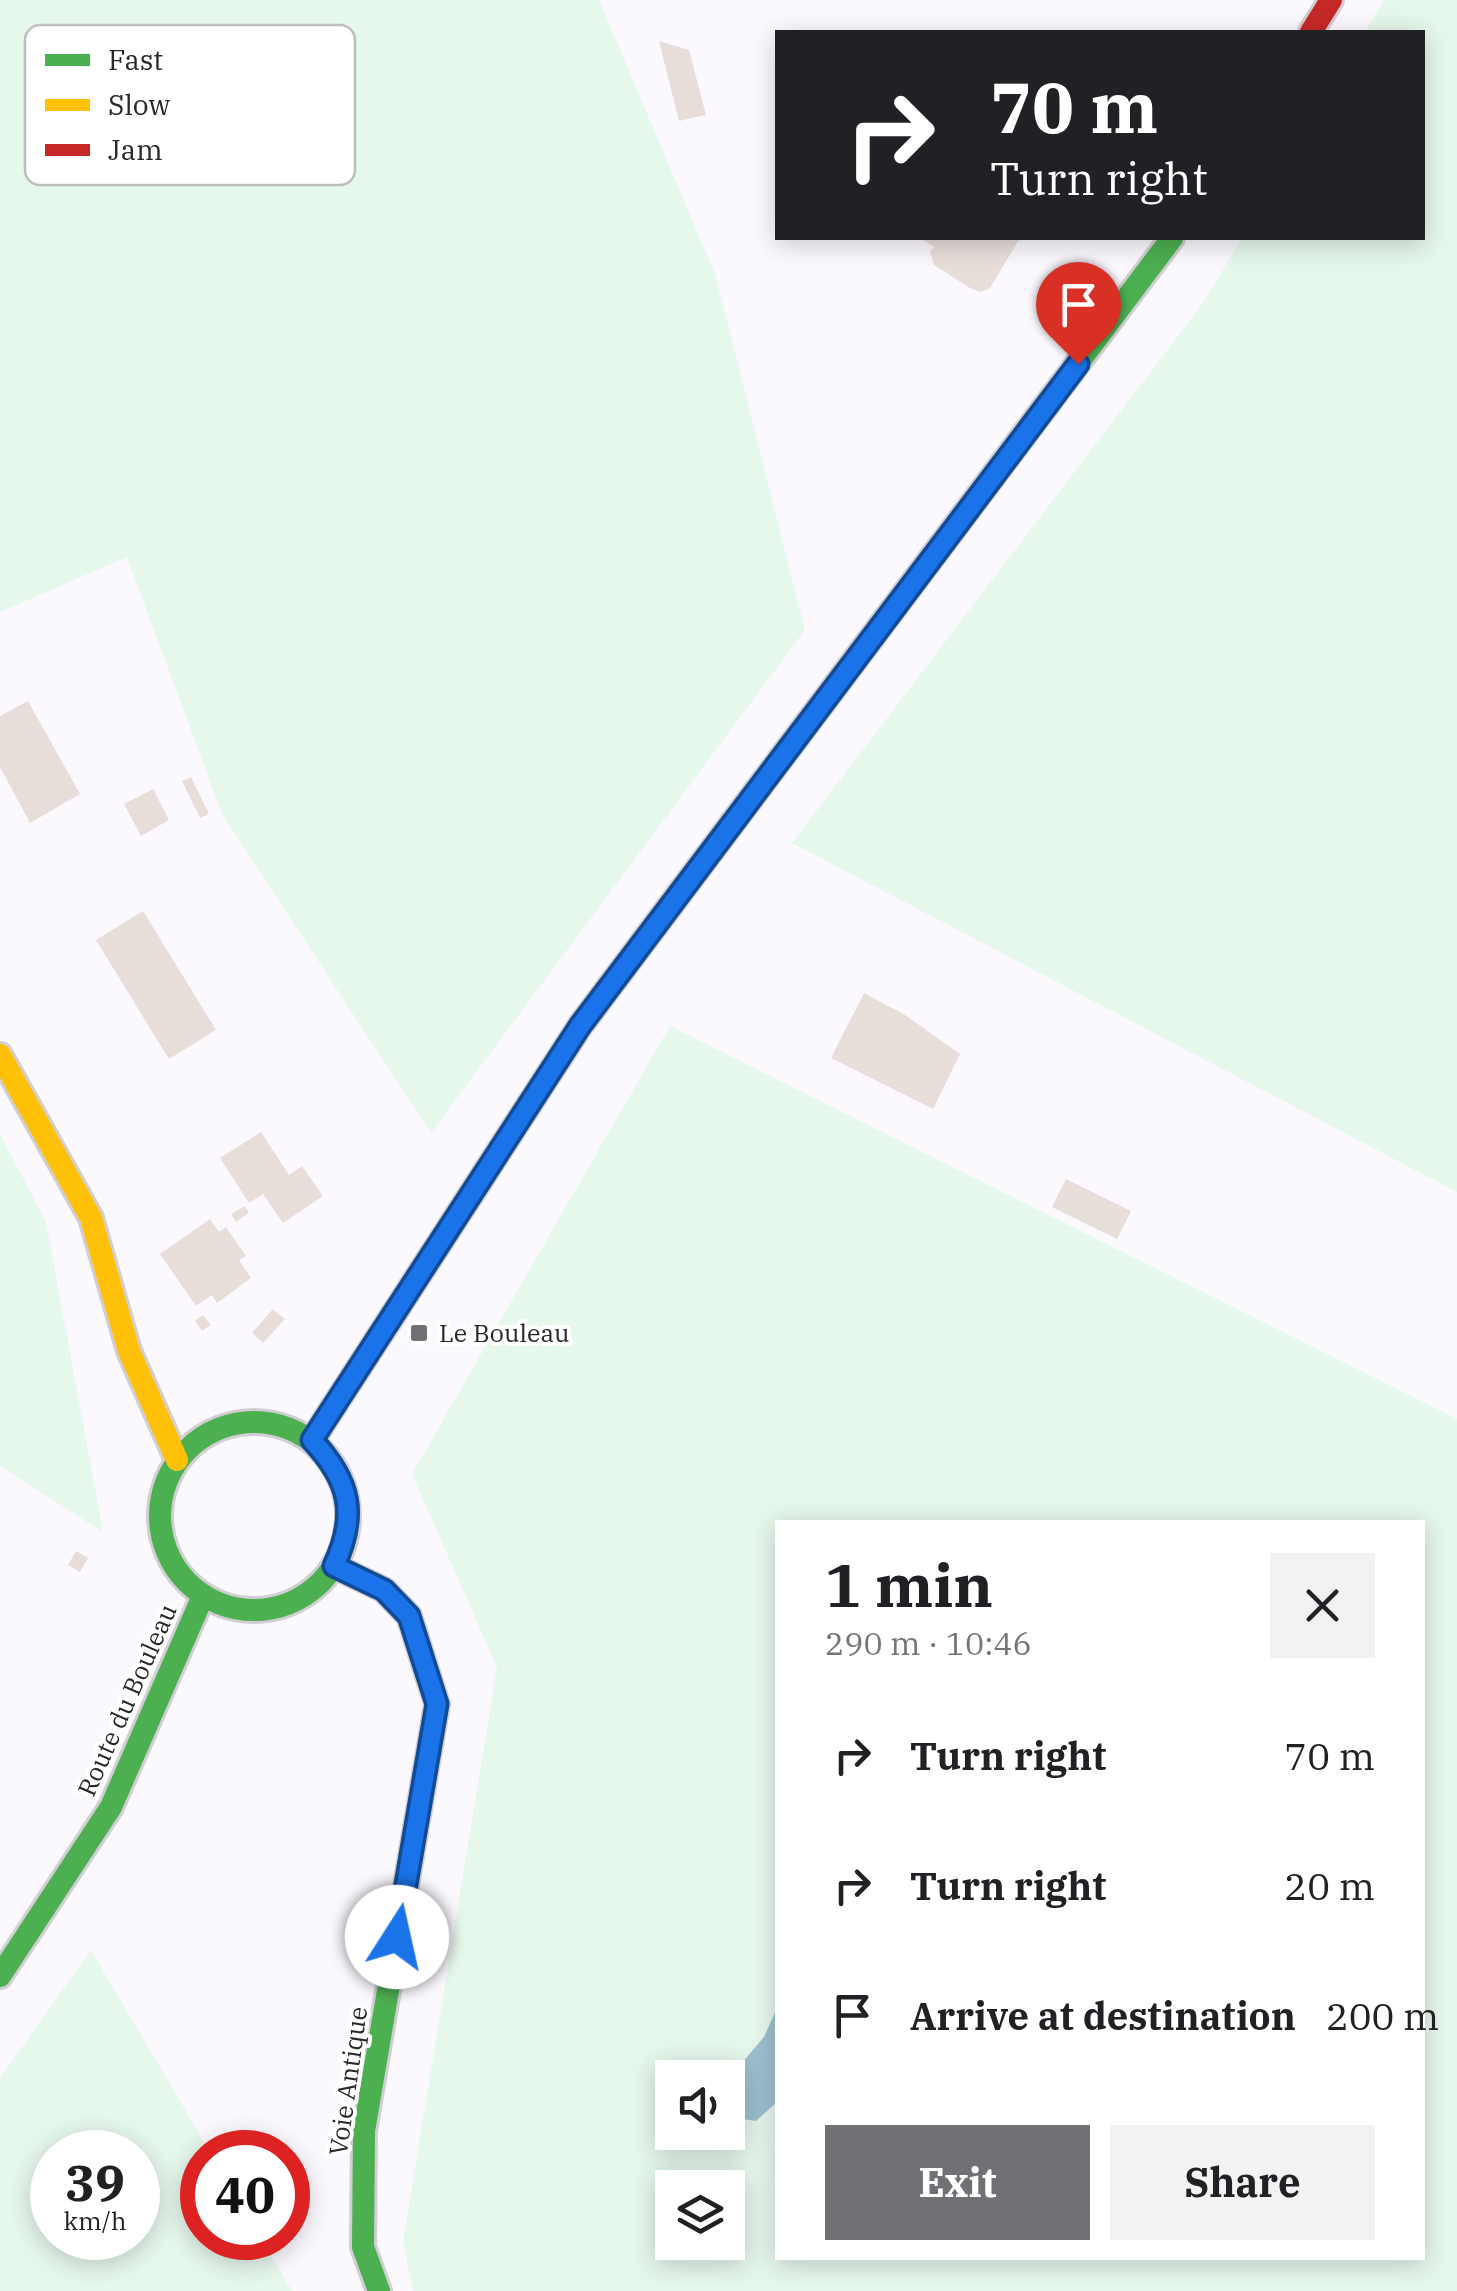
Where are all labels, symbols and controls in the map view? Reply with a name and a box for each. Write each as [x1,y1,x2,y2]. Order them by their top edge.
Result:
legend [25,25,355,185]
text: Fast [108,41,163,78]
text: 70 m [990,61,1158,152]
icon: right [825,70,955,200]
text: Slow [108,86,170,123]
text: Jam [108,131,163,168]
text: Turn right [990,149,1208,207]
pin [1036,262,1121,365]
icon: arrive [1051,277,1106,332]
place label: Le Bouleau [439,1316,570,1349]
marker: Le Bouleau [408,1322,430,1344]
text: 1 min [825,1545,993,1624]
button: close [1270,1553,1375,1658]
street label: Route du Bouleau [69,1599,184,1801]
text: 290 m · 10:46 [825,1622,1032,1664]
icon: right [825,1728,880,1783]
text: Turn right [910,1731,1106,1780]
text: 70 m [1284,1731,1375,1780]
icon: right [825,1858,880,1913]
text: Turn right [910,1861,1106,1910]
text: 20 m [1284,1861,1375,1910]
position arrow [345,1885,449,1989]
icon: arrive [825,1988,880,2043]
text: Arrive at destination [910,1991,1296,2040]
text: 200 m [1326,1991,1439,2040]
street label: Voie Antique [321,2004,374,2158]
map controls [655,2060,745,2260]
button: sound [655,2060,745,2150]
button: Exit [825,2125,1090,2240]
button: Share [1110,2125,1375,2240]
speed limit sign: 40 [180,2130,310,2260]
text: 39 [65,2150,125,2215]
button: layers [655,2170,745,2260]
text: km/h [63,2204,127,2237]

